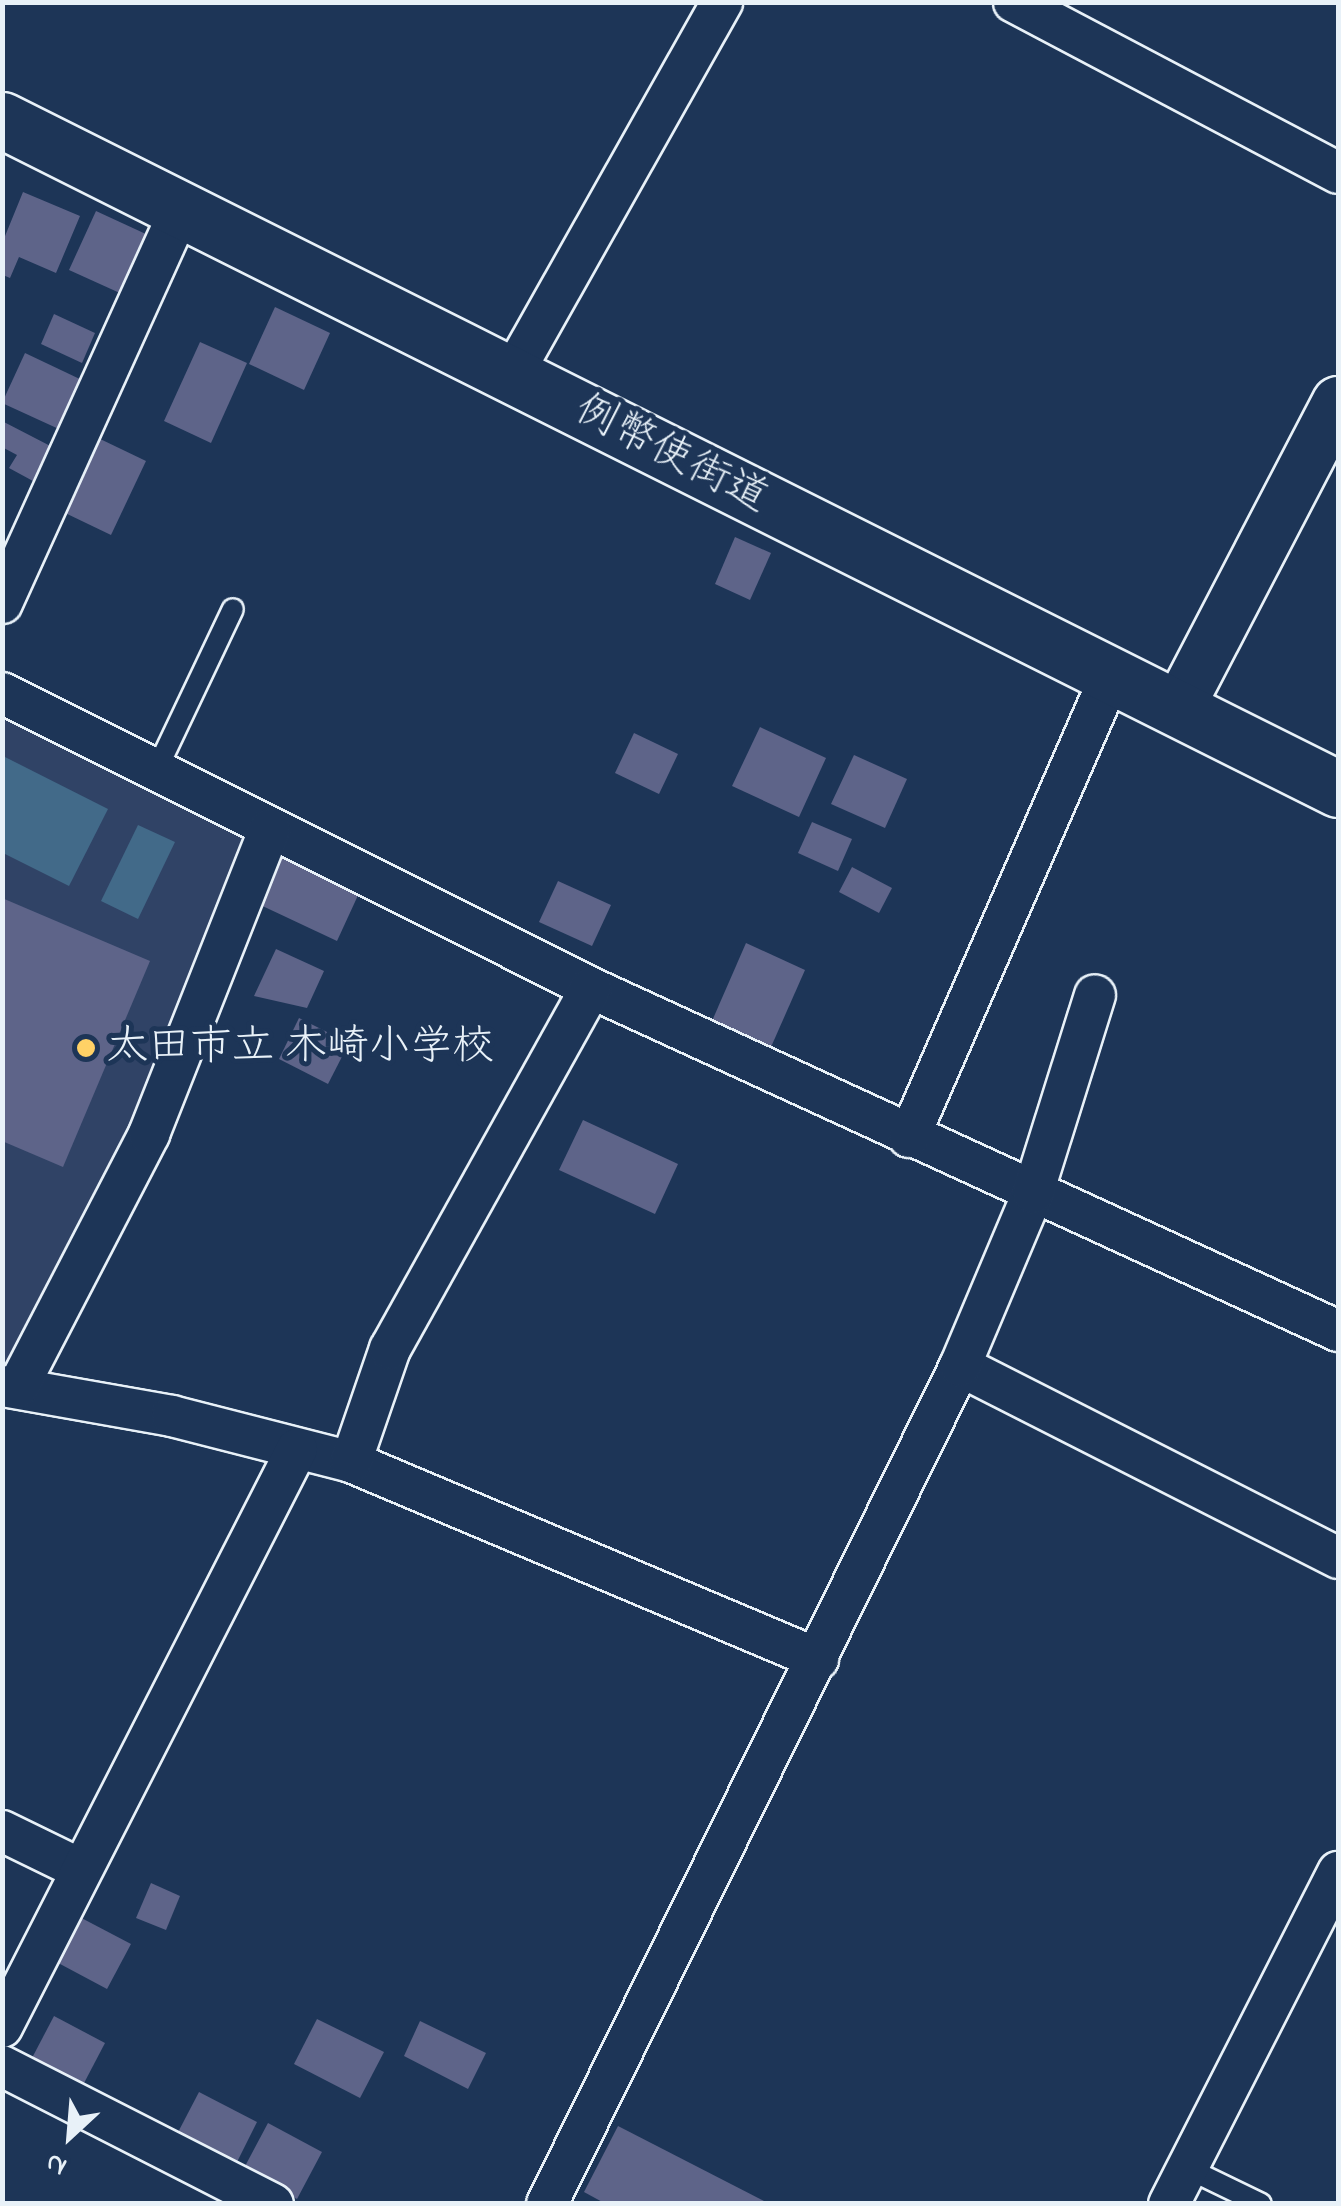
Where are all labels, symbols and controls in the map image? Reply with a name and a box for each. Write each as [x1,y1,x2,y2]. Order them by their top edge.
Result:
street label: 例幣使街道 [566,385,776,525]
place label: 太田市立 木崎小学校 [106,1023,494,1073]
marker: 太田市立 木崎小学校 [75,1037,97,1059]
north arrow [20,2086,120,2186]
text: N [39,2141,74,2186]

